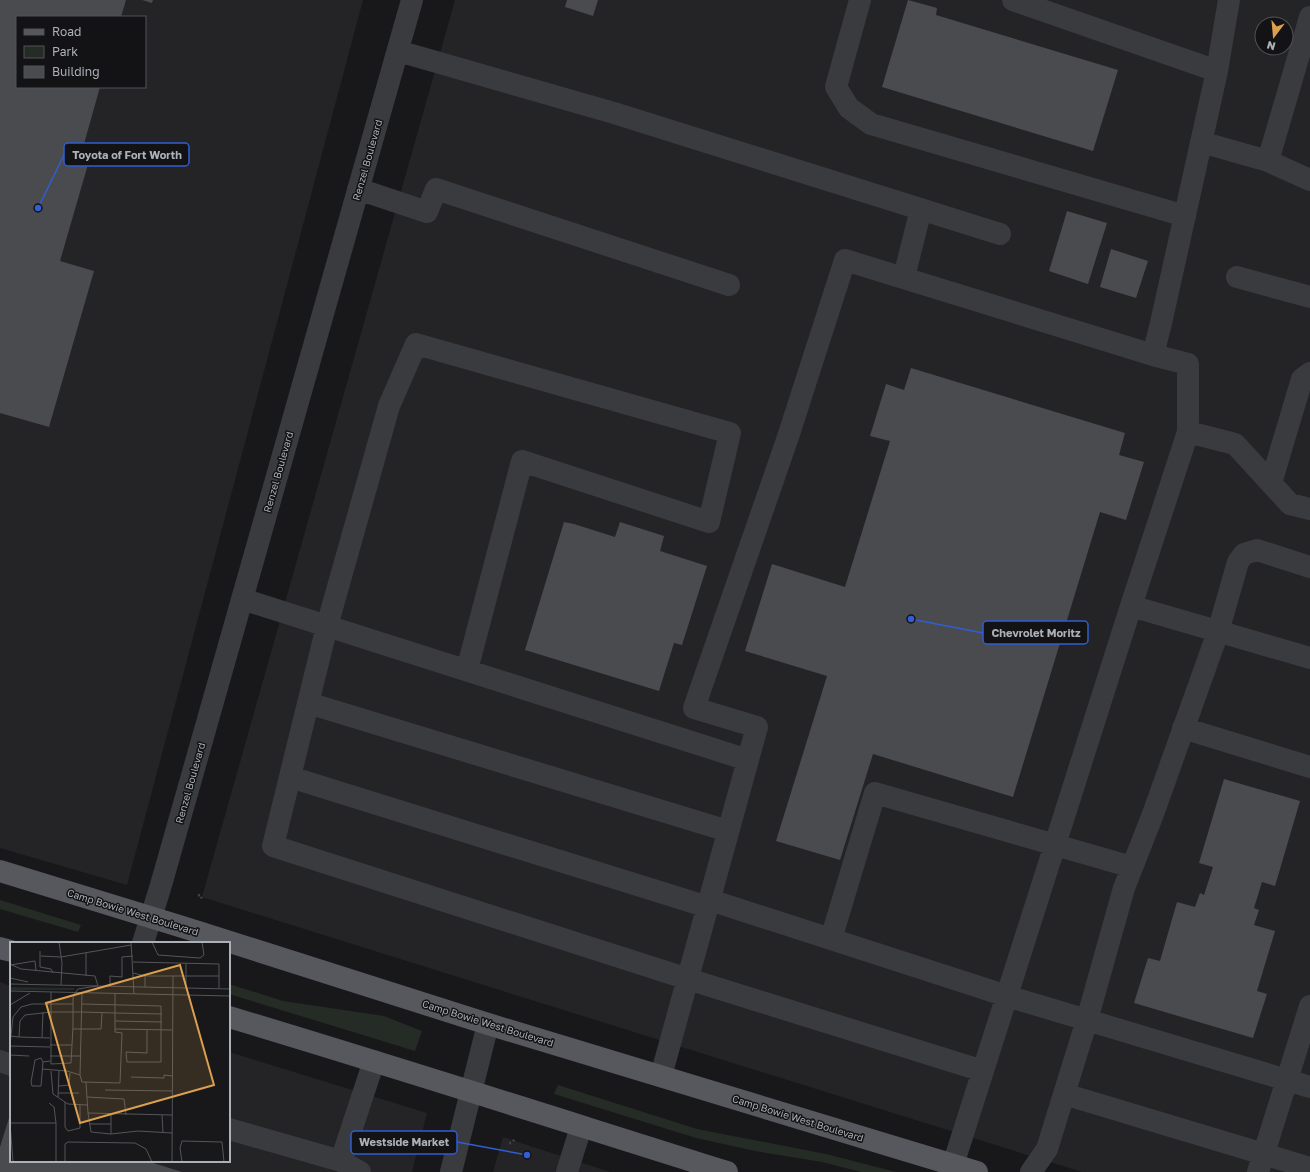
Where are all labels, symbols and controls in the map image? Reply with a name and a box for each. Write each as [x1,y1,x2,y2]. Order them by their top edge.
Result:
legend [16,16,146,88]
north arrow [1254,16,1294,56]
text: Road [52,24,81,39]
text: N [1265,39,1277,53]
text: Park [52,44,78,59]
text: Building [52,64,100,79]
street label: Renzel Boulevard [350,118,384,202]
callout: Toyota of Fort Worth [64,143,189,166]
text: Toyota of Fort Worth [72,148,182,161]
street label: Renzel Boulevard [261,430,295,514]
callout: Chevrolet Moritz [983,621,1088,644]
text: Chevrolet Moritz [991,626,1081,639]
street label: Renzel Boulevard [173,741,207,825]
street label: Camp Bowie West Boulevard [66,886,200,938]
inset map [10,942,230,1162]
street label: Camp Bowie West Boulevard [421,997,555,1049]
street label: Camp Bowie West Boulevard [731,1092,865,1144]
callout: Westside Market [351,1131,457,1154]
text: Westside Market [359,1135,450,1148]

